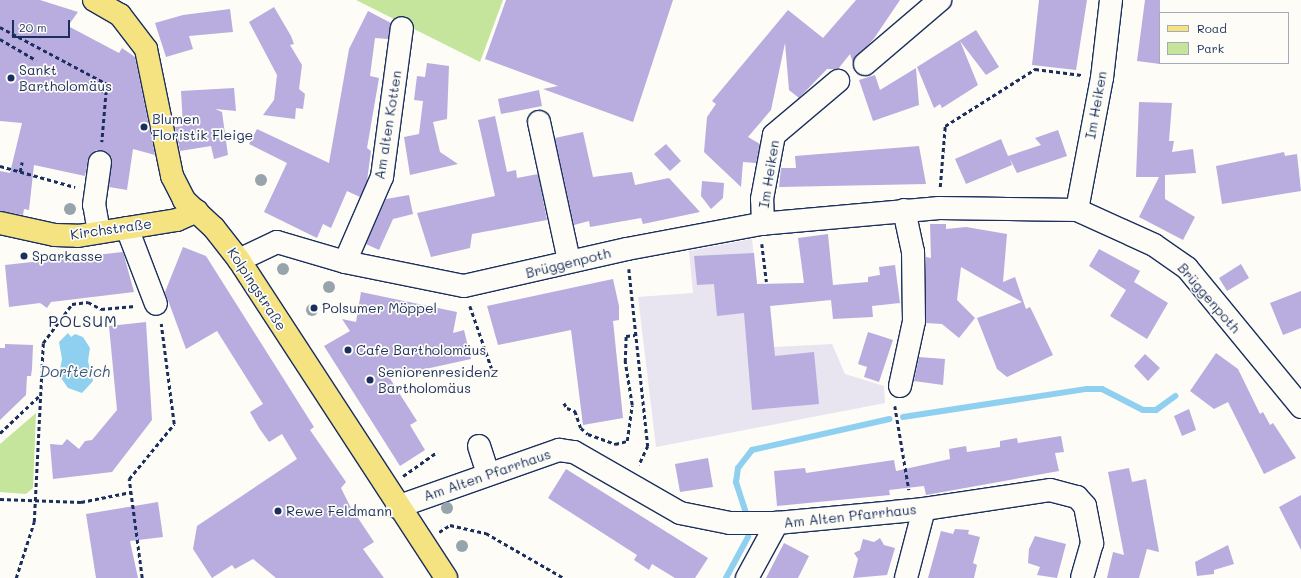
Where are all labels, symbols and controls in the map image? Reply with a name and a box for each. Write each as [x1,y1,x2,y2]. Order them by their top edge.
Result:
scale bar [14,12,72,38]
legend [1159,12,1289,64]
text: 20 m [19,19,47,35]
text: Road [1197,20,1227,36]
text: Park [1197,40,1224,56]
place label: Sankt Bartholomäus [19,62,112,94]
street label: Am alten Kotten [371,69,405,181]
street label: Im Heiken [1082,70,1110,140]
marker: Sankt Bartholomäus [6,73,16,83]
place label: Blumen Floristik Fleige [152,111,253,144]
marker: Blumen Floristik Fleige [139,122,149,132]
street label: Im Heiken [755,139,783,209]
street label: Kirchstraße [69,215,153,243]
street label: Kolpingstraße [224,244,290,334]
street label: Brüggenpoth [524,244,612,282]
place label: Sparkasse [32,248,103,264]
marker: Sparkasse [19,251,29,261]
street label: Brüggenpoth [1174,260,1244,336]
place label: Polsumer Möppel [322,300,437,316]
marker: Polsumer Möppel [309,303,319,313]
district label: POLSUM [48,311,118,331]
place label: Cafe Bartholomäus [356,342,486,358]
marker: Cafe Bartholomäus [343,345,353,355]
water label: Dorfteich [40,363,110,381]
place label: Seniorenresidenz Bartholomäus [378,364,498,396]
marker: Seniorenresidenz Bartholomäus [365,375,375,385]
street label: Am Alten Pfarrhaus [421,445,553,505]
street label: Am Alten Pfarrhaus [783,501,917,531]
place label: Rewe Feldmann [286,503,392,519]
marker: Rewe Feldmann [273,506,283,516]

